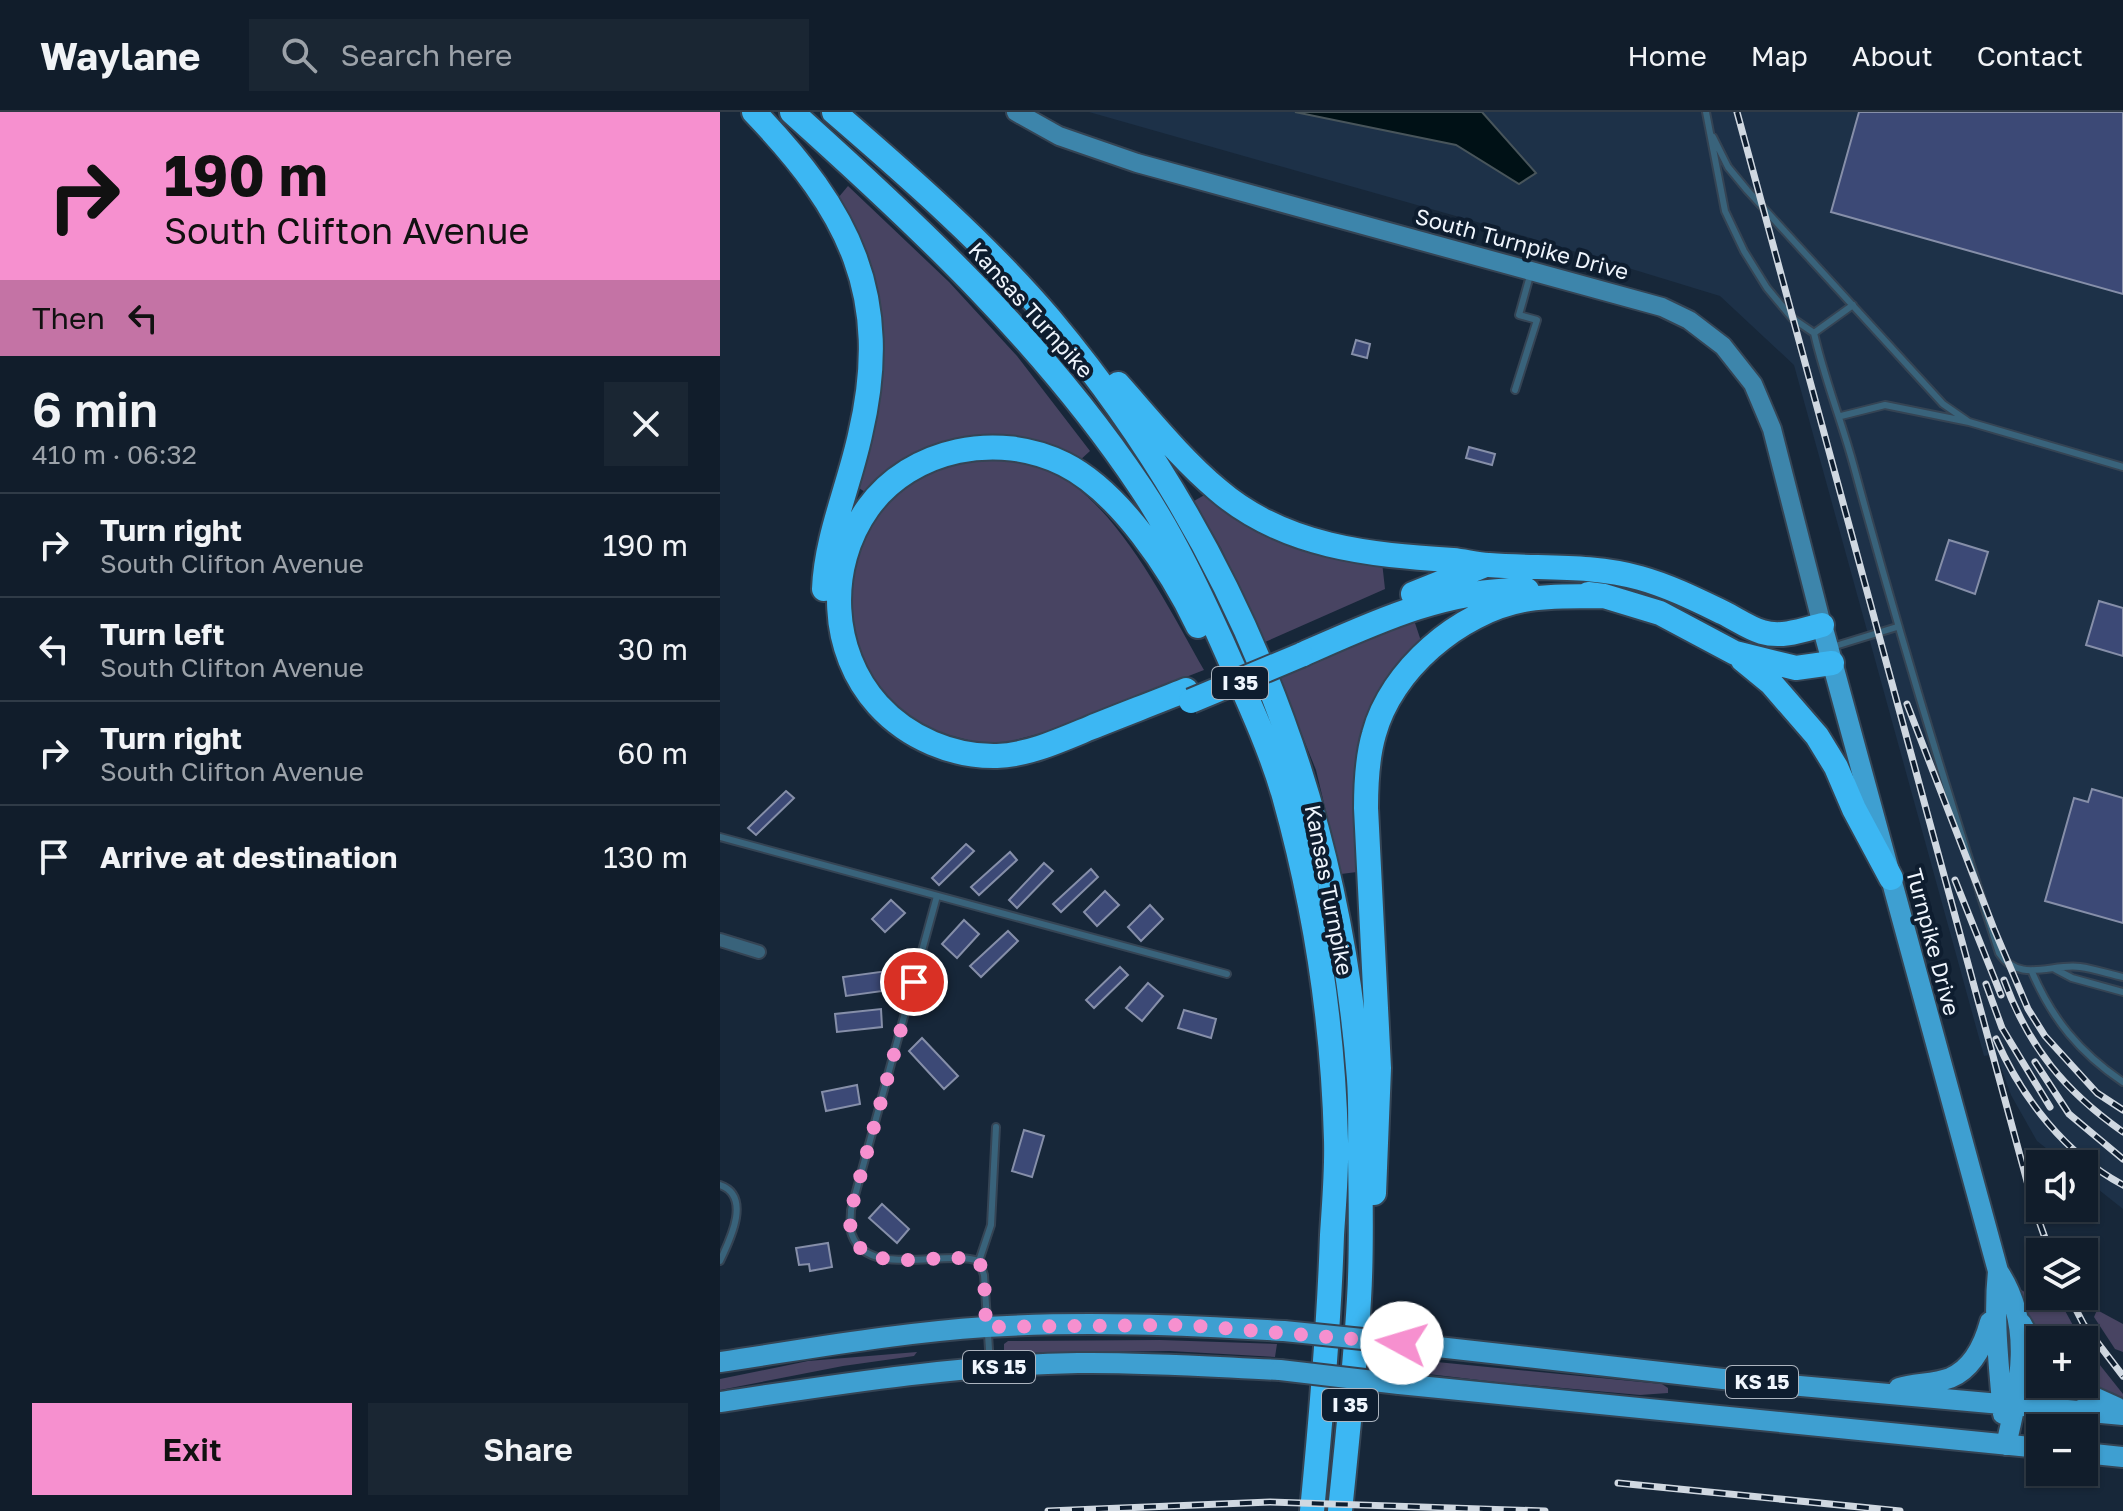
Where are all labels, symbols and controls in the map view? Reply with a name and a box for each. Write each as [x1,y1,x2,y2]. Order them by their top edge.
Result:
search box [249,19,809,91]
text: Waylane [40,33,201,78]
icon: search [277,33,321,77]
text: Search here [341,37,512,73]
text: Home [1628,39,1707,72]
text: Map [1751,39,1808,72]
text: About [1852,39,1933,72]
text: Contact [1977,39,2083,72]
text: 190 m [164,141,328,208]
icon: right [32,144,136,248]
street label: South Turnpike Drive [1413,202,1632,285]
text: South Clifton Avenue [164,209,529,252]
street label: Kansas Turnpike [963,236,1099,383]
icon: left [121,296,165,340]
text: Then [32,300,105,336]
text: 6 min [32,380,158,438]
button: close [604,382,688,466]
text: 410 m · 06:32 [32,439,197,470]
text: Turn right [100,512,242,548]
icon: right [32,523,76,567]
text: 190 m [603,527,688,563]
text: South Clifton Avenue [100,548,364,579]
text: Turn left [100,616,225,652]
icon: left [32,627,76,671]
text: 30 m [618,631,688,667]
text: South Clifton Avenue [100,652,364,683]
road number: I 35 [1212,667,1268,699]
text: Turn right [100,720,242,756]
icon: right [32,731,76,775]
text: 60 m [617,735,688,771]
text: South Clifton Avenue [100,756,364,787]
street label: Kansas Turnpike [1300,802,1359,978]
icon: arrive [32,835,76,879]
text: Arrive at destination [100,839,397,875]
text: 130 m [603,839,688,875]
street label: Turnpike Drive [1901,865,1966,1018]
pin [880,948,948,1016]
icon: arrive [892,960,936,1004]
map controls [2026,1150,2098,1486]
button: sound [2026,1150,2098,1222]
button: layers [2026,1238,2098,1310]
position arrow [1360,1301,1444,1385]
button: + [2026,1326,2098,1398]
road number: KS 15 [963,1351,1035,1383]
road number: KS 15 [1726,1366,1798,1398]
road number: I 35 [1322,1389,1378,1421]
button: Exit [32,1403,352,1495]
button: Share [368,1403,688,1495]
button: − [2026,1414,2098,1486]

